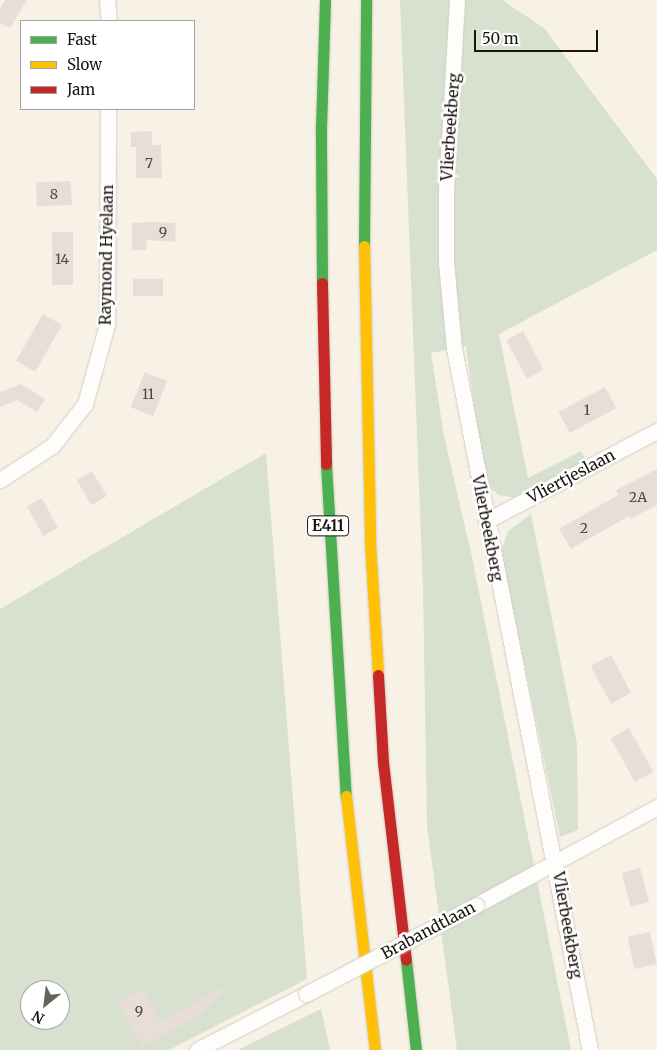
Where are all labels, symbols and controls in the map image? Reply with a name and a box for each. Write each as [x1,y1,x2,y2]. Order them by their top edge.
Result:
legend [20,20,195,110]
scale bar [477,20,601,52]
text: 50 m [482,29,519,48]
text: Fast [67,30,97,49]
text: Slow [67,55,102,74]
street label: Vlierbeekberg [437,72,463,182]
text: Jam [67,80,95,99]
house number: 7 [145,155,153,171]
street label: Raymond Hyelaan [95,184,117,326]
house number: 8 [50,186,58,202]
house number: 9 [159,224,167,240]
house number: 14 [55,251,69,267]
house number: 11 [142,386,154,402]
house number: 1 [584,402,590,418]
street label: Vliertjeslaan [524,445,618,507]
street label: Vlierbeekberg [468,473,508,583]
house number: 2A [629,489,647,505]
road number: E411 [307,514,349,538]
house number: 2 [580,520,588,536]
street label: Vlierbeekberg [549,870,587,980]
street label: Brabandtlaan [378,897,478,963]
north arrow [20,980,70,1030]
house number: 9 [135,1003,143,1019]
text: N [29,1007,47,1028]

